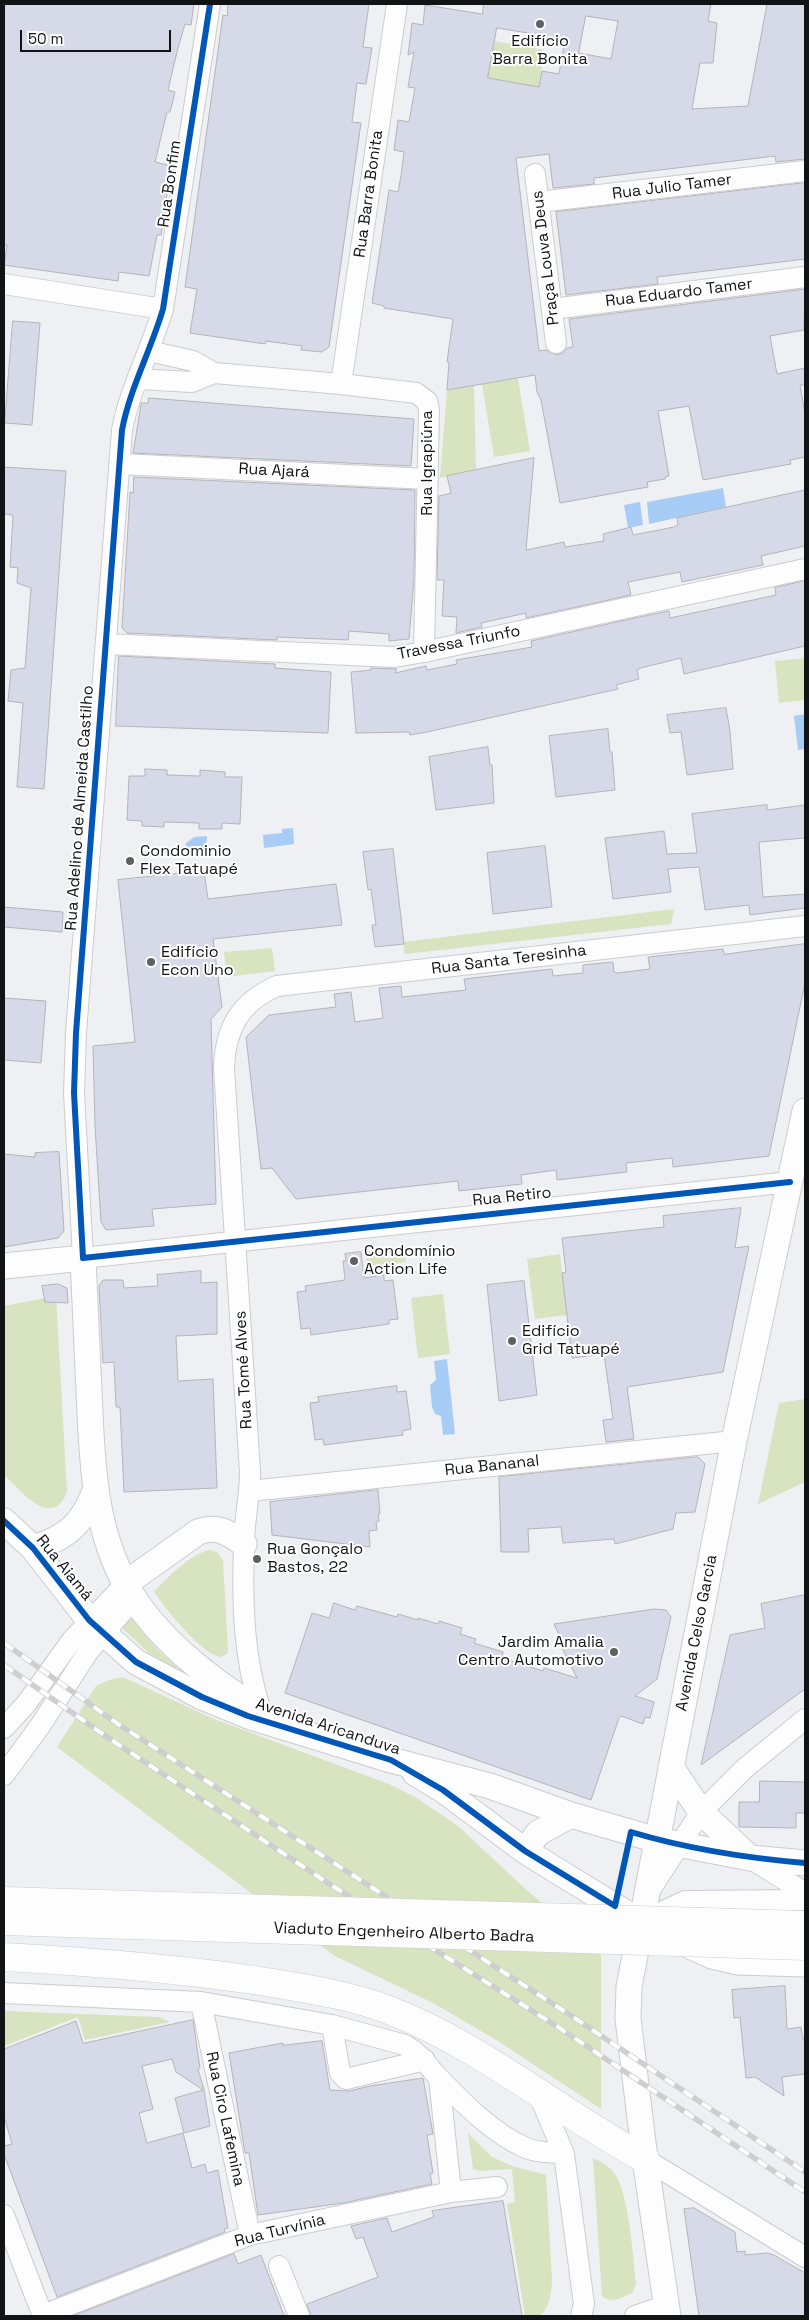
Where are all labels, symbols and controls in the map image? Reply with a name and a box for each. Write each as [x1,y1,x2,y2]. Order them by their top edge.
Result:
marker: Edifício Barra Bonita [534,18,546,30]
scale bar [22,20,174,52]
text: 50 m [28,29,63,48]
place label: Edifício Barra Bonita [492,32,588,70]
street label: Rua Barra Bonita [351,129,387,259]
street label: Rua Bonfim [154,139,186,229]
street label: Rua Julio Tamer [611,170,733,204]
street label: Praça Louva Deus [528,190,564,326]
street label: Rua Eduardo Tamer [604,274,754,312]
street label: Rua Igrapiúna [418,410,438,516]
street label: Rua Ajará [238,460,310,482]
street label: Travessa Triunfo [396,622,522,664]
street label: Rua Adelino de Almeida Castilho [62,685,98,931]
place label: Condominio Flex Tatuapé [140,842,238,880]
marker: Condominio Flex Tatuapé [124,855,136,867]
street label: Rua Santa Teresinha [430,941,588,979]
place label: Edifício Econ Uno [161,943,234,981]
marker: Edifício Econ Uno [145,956,157,968]
street label: Rua Retiro [472,1183,552,1211]
place label: Condomínio Action Life [364,1242,455,1280]
marker: Condomínio Action Life [348,1255,360,1267]
street label: Rua Tomé Alves [231,1310,257,1430]
place label: Edifício Grid Tatuapé [522,1322,620,1360]
marker: Edifício Grid Tatuapé [506,1335,518,1347]
street label: Rua Bananal [444,1451,540,1481]
street label: Rua Aiamá [32,1531,96,1605]
place label: Rua Gonçalo Bastos, 22 [267,1540,363,1578]
marker: Rua Gonçalo Bastos, 22 [251,1553,263,1565]
street label: Avenida Celso Garcia [672,1553,722,1713]
place label: Jardim Amalia Centro Automotivo [458,1633,604,1671]
marker: Jardim Amalia Centro Automotivo [608,1646,620,1658]
street label: Avenida Aricanduva [253,1695,403,1759]
street label: Viaduto Engenheiro Alberto Badra [273,1919,535,1947]
street label: Rua Ciro Lafemina [201,2050,249,2188]
street label: Rua Turvínia [233,2210,327,2252]

